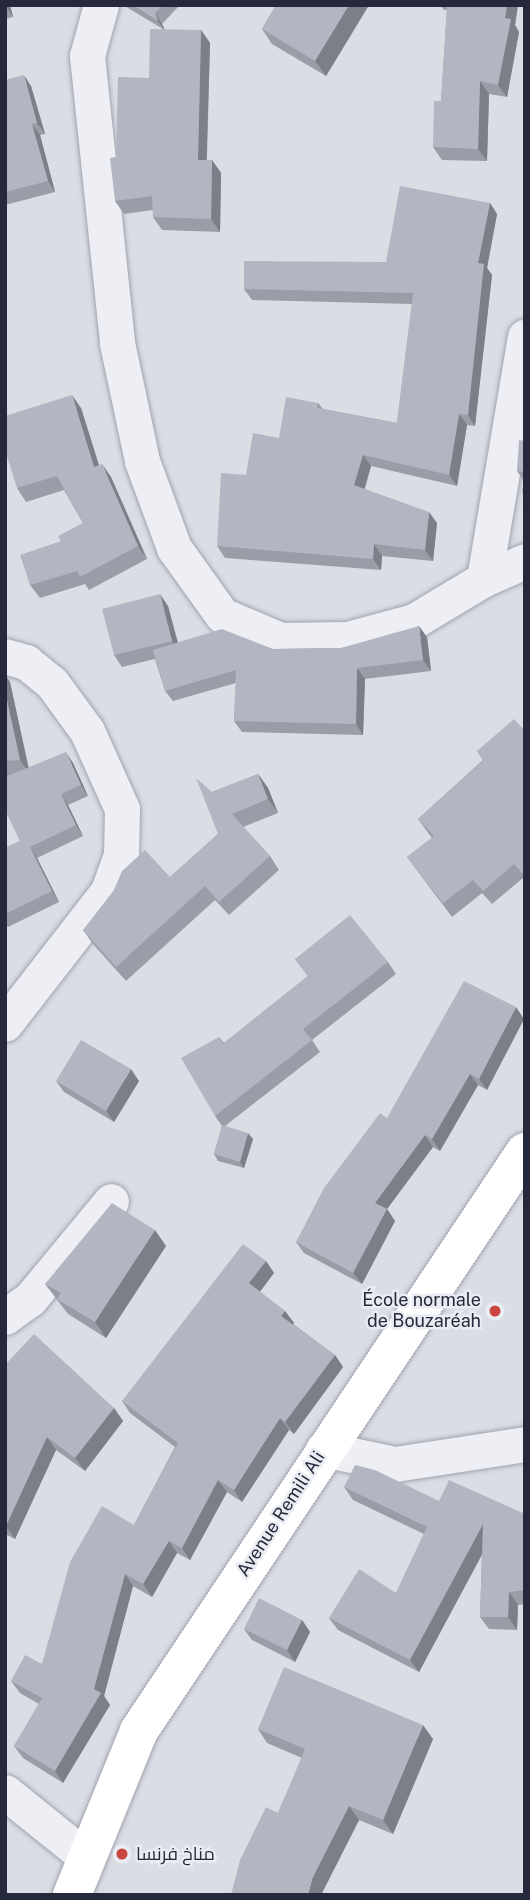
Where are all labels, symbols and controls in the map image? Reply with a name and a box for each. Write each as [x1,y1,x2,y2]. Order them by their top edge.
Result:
place label: École normale de Bouzaréah [362,1290,481,1332]
marker: École normale de Bouzaréah [487,1303,503,1319]
street label: Avenue Remili Ali [232,1447,330,1581]
place label: مناخ فرنسا [136,1843,215,1865]
marker: مناخ فرنسا [114,1846,130,1862]

